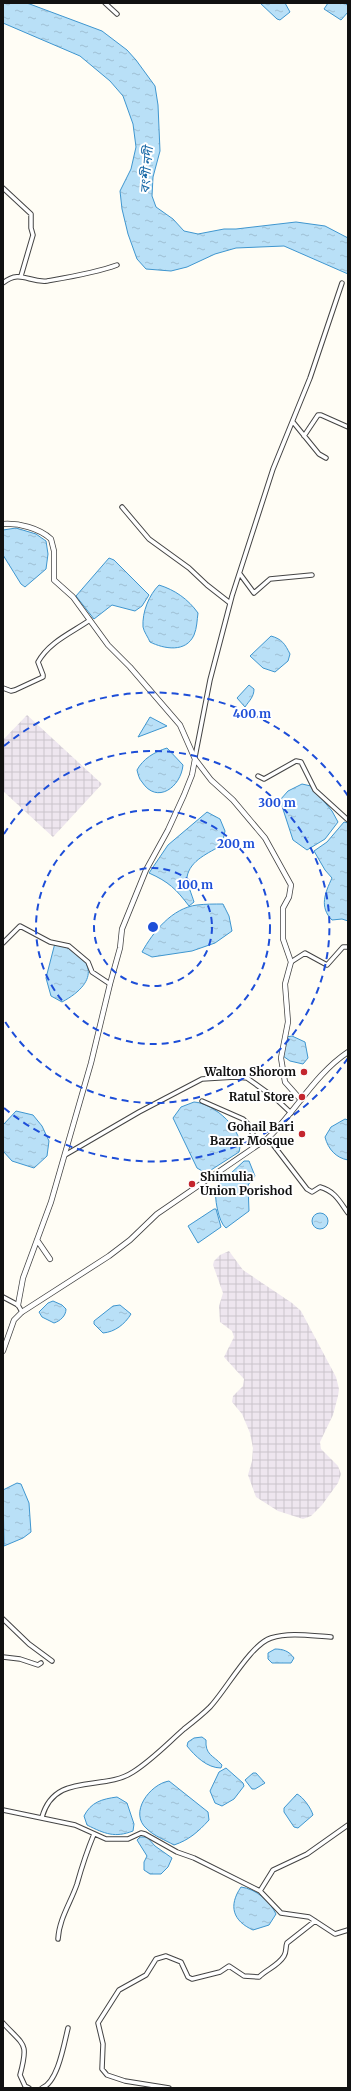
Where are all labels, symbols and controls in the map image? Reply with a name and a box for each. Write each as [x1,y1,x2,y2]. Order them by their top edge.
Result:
water label: বংশী নদী [136,143,157,194]
text: 400 m [233,706,271,721]
text: 300 m [258,795,296,810]
text: 200 m [217,836,255,851]
text: 100 m [177,877,213,892]
centre of rings [146,920,160,934]
place label: Walton Shorom [203,1064,296,1079]
marker: Walton Shorom [299,1067,309,1077]
place label: Ratul Store [229,1089,294,1104]
marker: Ratul Store [297,1092,307,1102]
place label: Gohail Bari Bazar Mosque [210,1119,295,1148]
marker: Gohail Bari Bazar Mosque [297,1129,307,1139]
place label: Shimulia Union Porishod [200,1169,293,1198]
marker: Shimulia Union Porishod [187,1179,197,1189]

